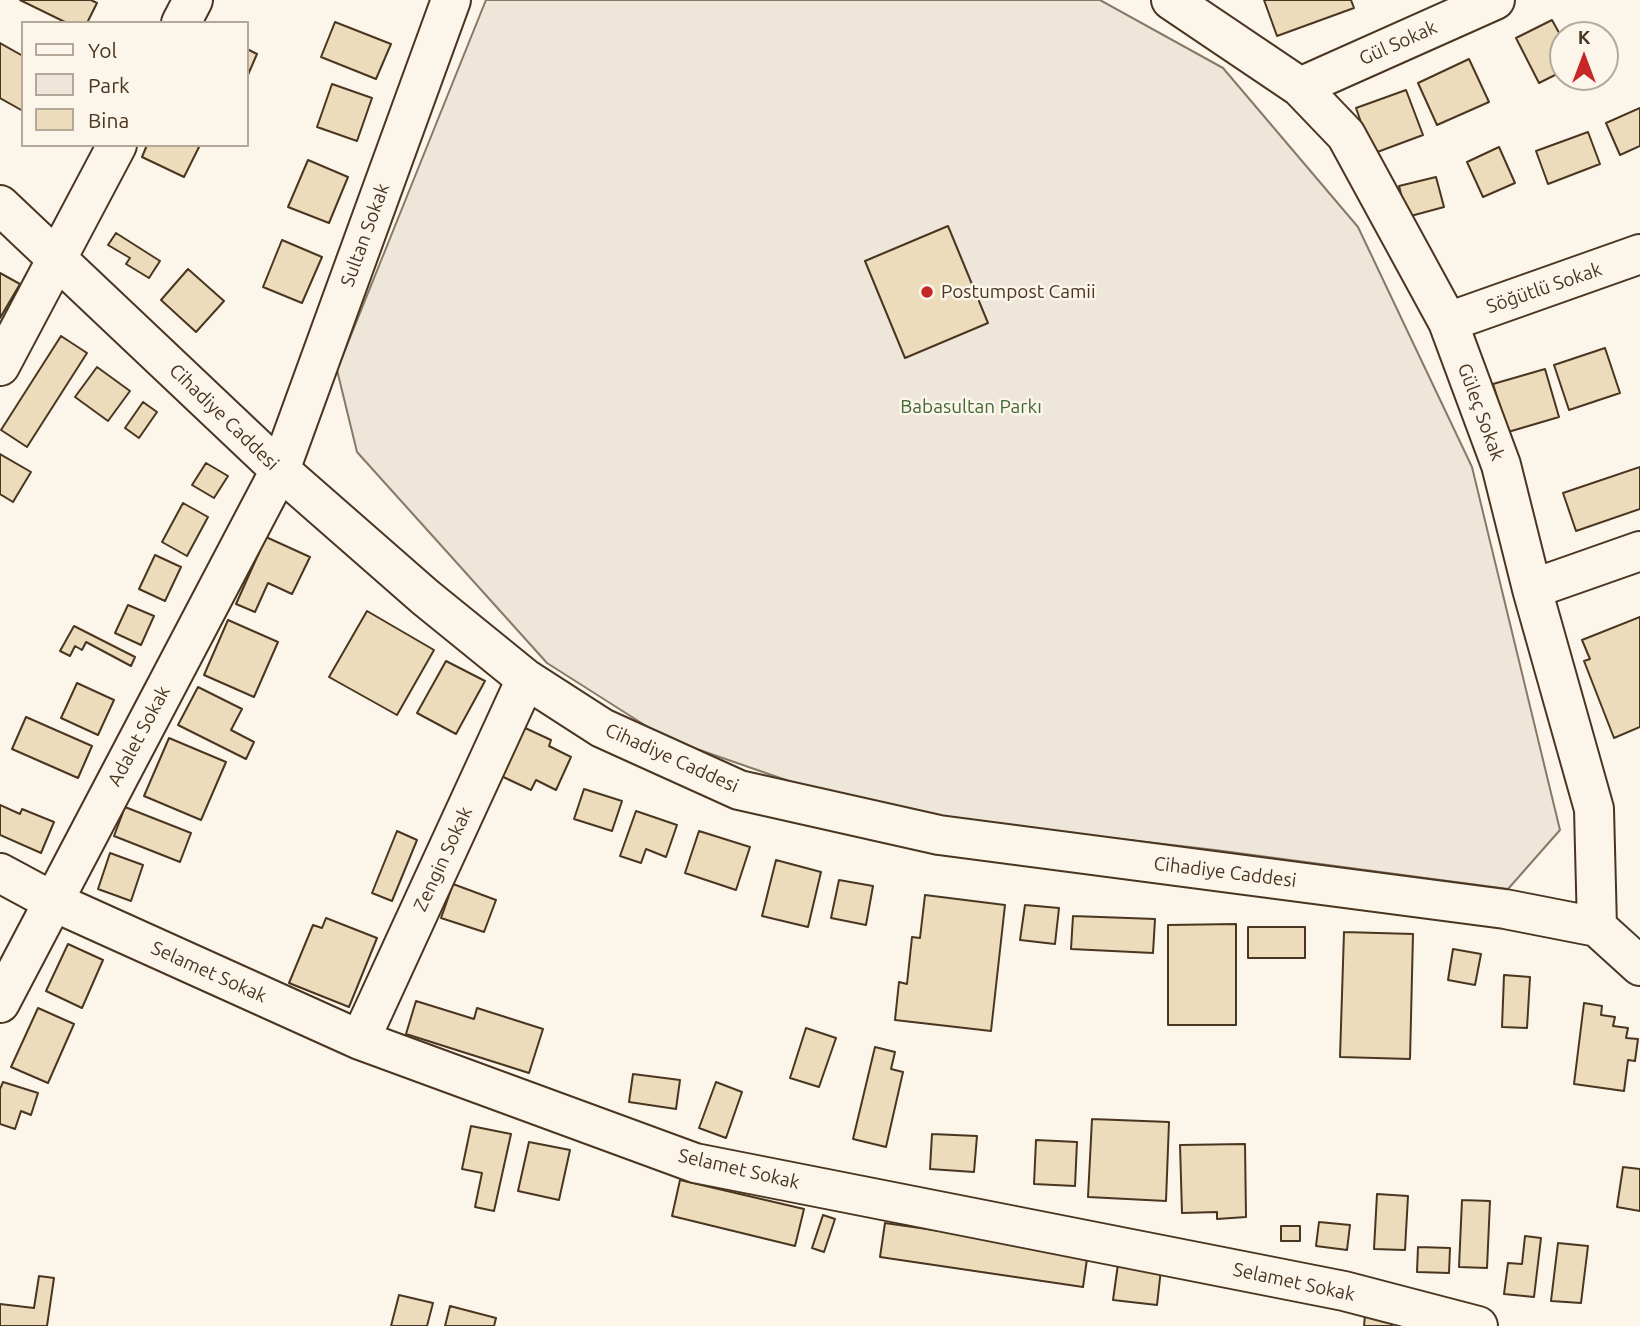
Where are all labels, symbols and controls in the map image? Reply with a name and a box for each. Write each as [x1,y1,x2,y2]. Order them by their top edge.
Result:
street label: Gül Sokak [1356,16,1440,70]
legend [21,21,248,147]
north arrow [1549,21,1619,91]
text: K [1578,26,1590,48]
text: Yol [88,38,117,62]
text: Park [88,73,130,97]
text: Bina [88,108,129,132]
street label: Sultan Sokak [336,180,394,290]
street label: Söğütlü Sokak [1483,258,1605,318]
place label: Postumpost Camii [941,281,1096,303]
marker: Postumpost Camii [919,284,935,300]
street label: Cihadiye Caddesi [164,359,284,475]
street label: Güleç Sokak [1453,360,1509,464]
park label: Babasultan Parkı [900,396,1042,418]
street label: Adalet Sokak [103,682,175,790]
street label: Cihadiye Caddesi [602,718,742,798]
street label: Zengin Sokak [409,803,477,915]
street label: Cihadiye Caddesi [1152,852,1298,892]
street label: Selamet Sokak [148,936,270,1008]
street label: Selamet Sokak [676,1144,802,1194]
street label: Selamet Sokak [1231,1258,1357,1306]

